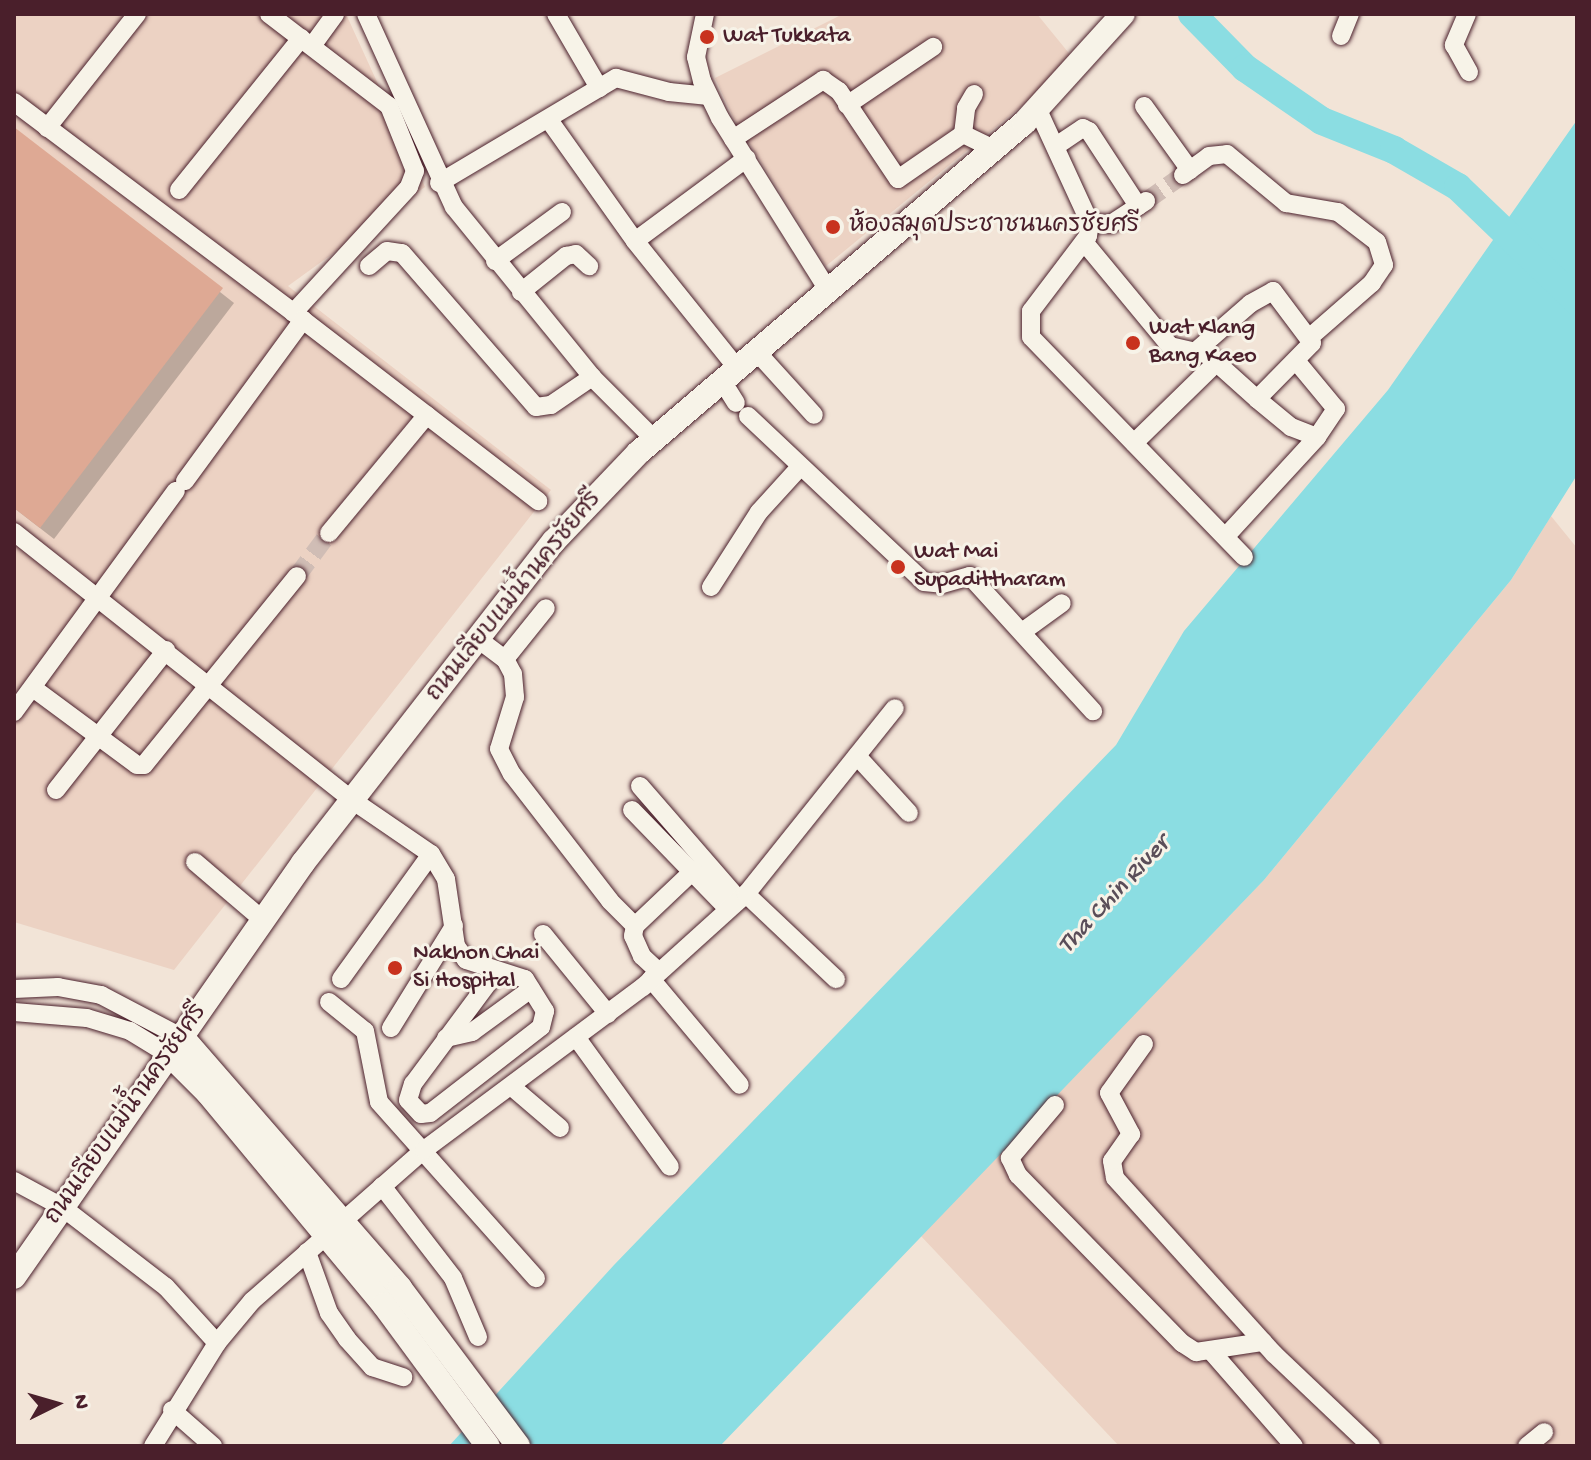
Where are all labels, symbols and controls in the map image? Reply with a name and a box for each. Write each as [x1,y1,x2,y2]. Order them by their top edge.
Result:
place label: Wat Tukkata [723,23,851,51]
marker: Wat Tukkata [698,28,716,46]
place label: ห้องสมุดประชาชนนครชัยศรี [849,213,1139,241]
marker: ห้องสมุดประชาชนนครชัยศรี [824,218,842,236]
place label: Wat Klang Bang Kaeo [1149,315,1257,371]
marker: Wat Klang Bang Kaeo [1124,334,1142,352]
street label: ถนนเลียบแม่น้ำนครชัยศรี [421,486,609,708]
place label: Wat Mai Supadittharam [914,539,1065,595]
marker: Wat Mai Supadittharam [889,558,907,576]
water label: Tha Chin River [1052,830,1178,962]
place label: Nakhon Chai Si Hospital [413,940,540,996]
marker: Nakhon Chai Si Hospital [384,957,406,979]
street label: ถนนเลียบแม่น้ำนครชัยศรี [40,999,214,1231]
north arrow [16,1364,96,1444]
text: N [66,1394,93,1410]

